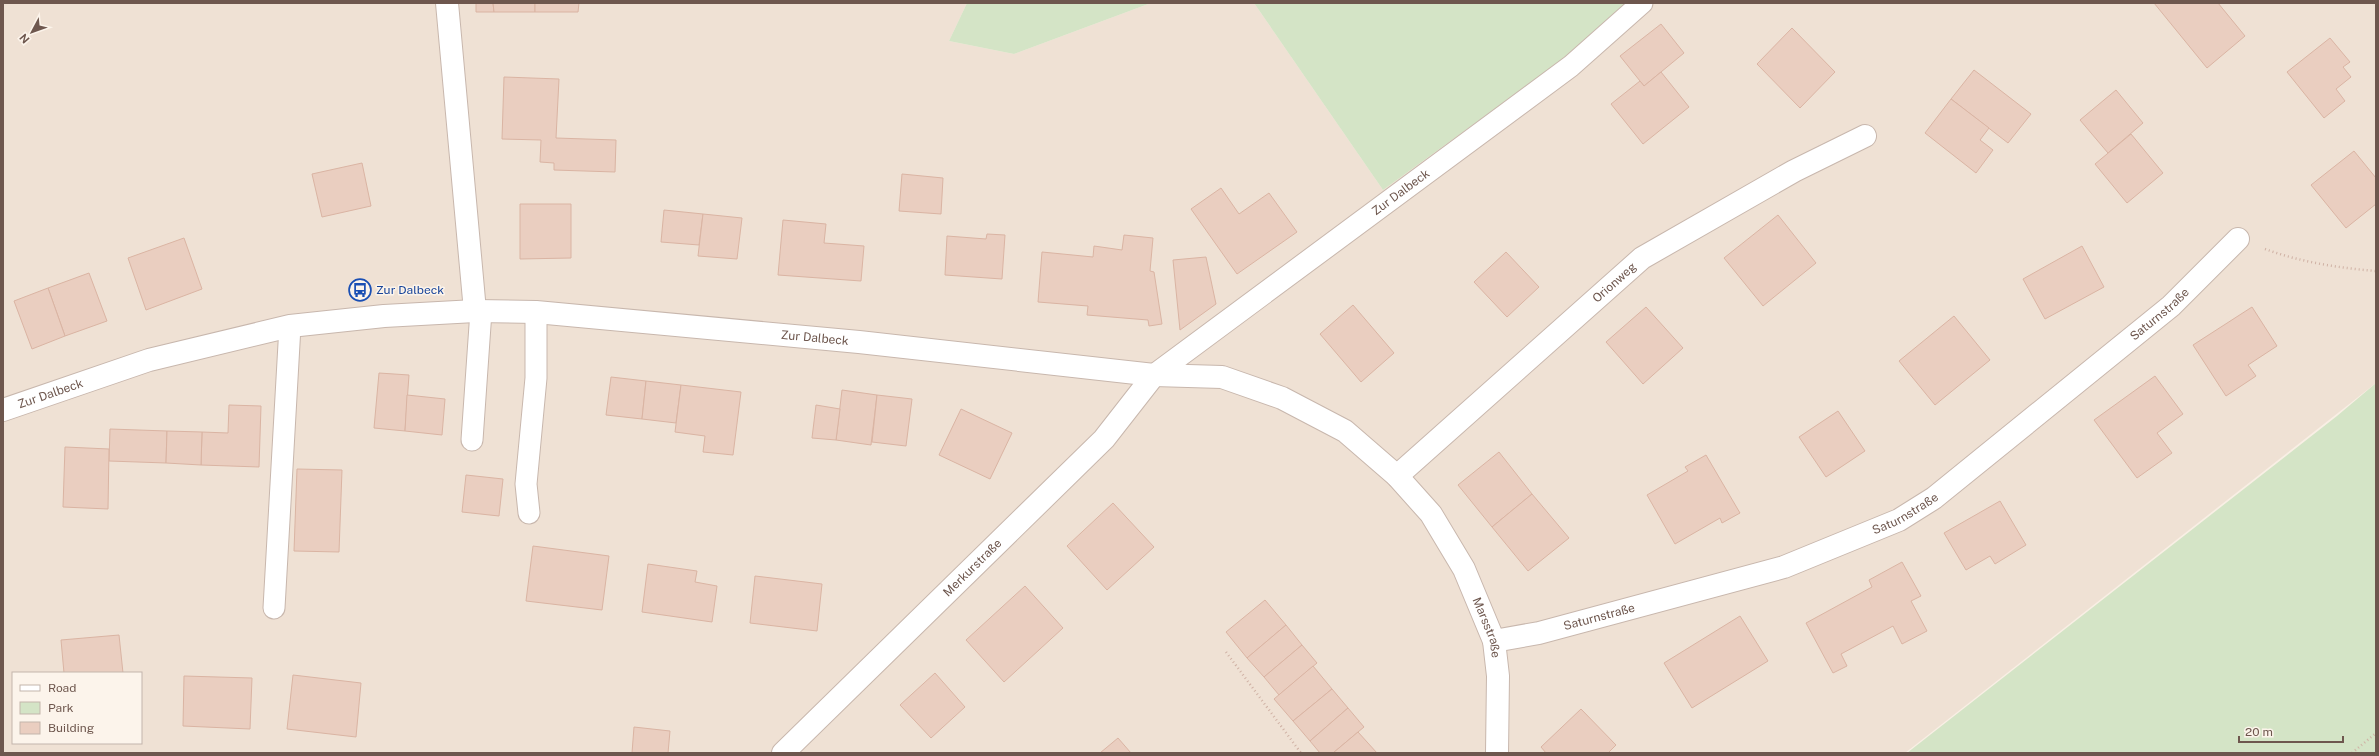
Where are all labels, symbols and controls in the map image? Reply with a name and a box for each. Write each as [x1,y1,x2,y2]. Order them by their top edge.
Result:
north arrow [12,12,52,52]
text: N [17,31,32,46]
street label: Zur Dalbeck [1369,166,1432,218]
street label: Orionweg [1590,260,1639,306]
bus stop icon: Zur Dalbeck [347,277,373,303]
place label: Zur Dalbeck [376,283,444,297]
street label: Saturnstraße [2127,285,2192,343]
street label: Zur Dalbeck [780,328,850,348]
street label: Zur Dalbeck [16,376,85,411]
street label: Saturnstraße [1870,490,1941,537]
street label: Merkurstraße [940,536,1005,599]
street label: Marsstraße [1470,595,1503,659]
street label: Saturnstraße [1562,600,1637,633]
legend [12,672,142,744]
text: Road [48,681,76,695]
text: Park [48,701,74,715]
scale bar [2239,718,2343,744]
text: Building [48,721,94,735]
text: 20 m [2245,725,2273,739]

